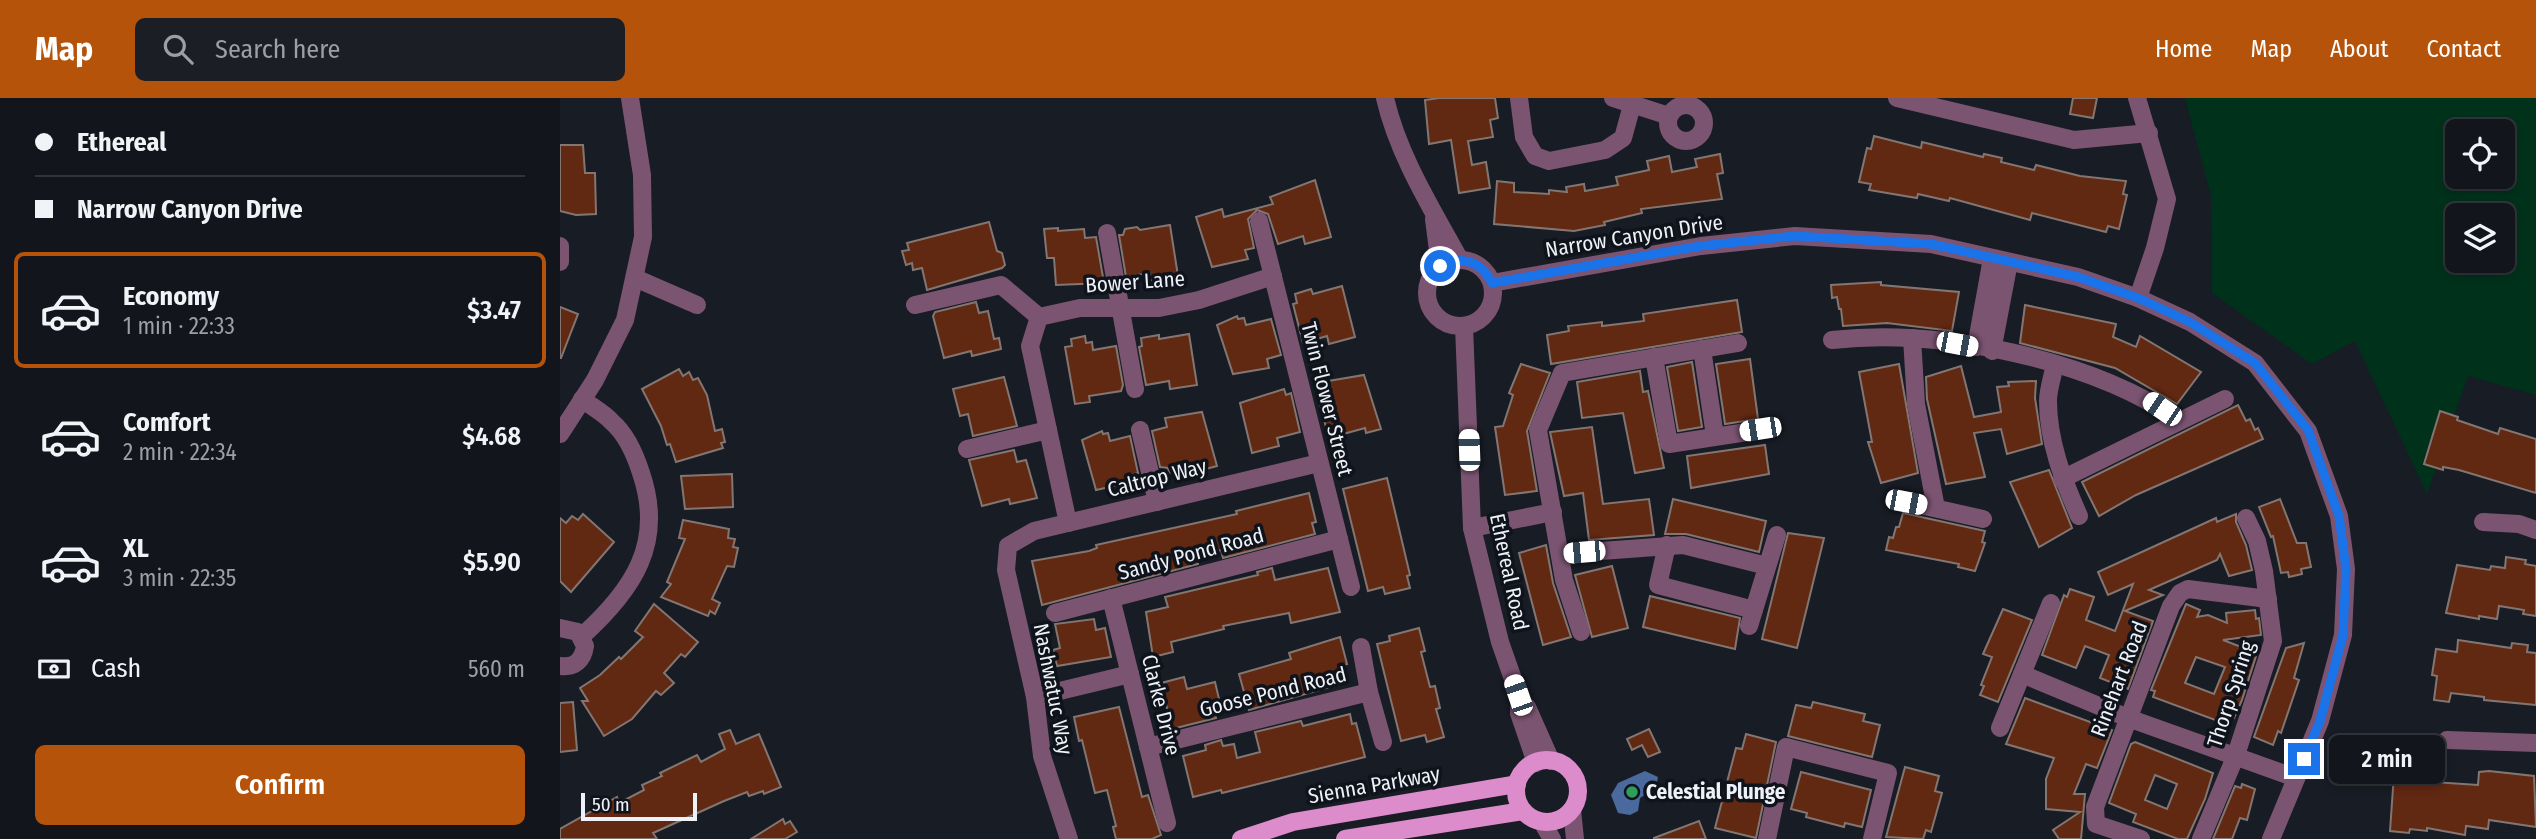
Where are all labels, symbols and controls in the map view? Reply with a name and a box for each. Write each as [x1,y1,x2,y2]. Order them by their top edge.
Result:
search box [135,18,625,81]
text: Map [35,29,93,69]
icon: search [159,30,197,68]
text: Search here [215,34,340,65]
text: Home [2155,35,2212,63]
text: Map [2250,35,2292,63]
text: About [2330,35,2388,63]
text: Contact [2426,35,2501,63]
map controls [2445,119,2515,273]
button: locate [2445,119,2515,189]
text: Ethereal [77,127,166,158]
text: Narrow Canyon Drive [77,194,303,225]
button: layers [2445,203,2515,273]
street label: Narrow Canyon Drive [1543,209,1725,263]
route start [1424,250,1456,282]
street label: Bower Lane [1084,266,1186,298]
icon: car [39,279,102,342]
text: Economy [123,281,219,312]
text: $3.47 [467,295,521,326]
text: 1 min · 22:33 [123,312,235,340]
street label: Twin Flower Street [1295,319,1359,479]
car [1935,330,1980,358]
car [2139,389,2186,429]
icon: car [39,405,102,468]
text: Comfort [123,407,211,438]
car [1738,415,1783,443]
text: $4.68 [462,421,521,452]
car [1458,429,1481,471]
text: 2 min · 22:34 [123,438,237,466]
street label: Caltrop Way [1105,453,1210,503]
car [1884,488,1929,516]
street label: Ethereal Road [1484,511,1534,633]
street label: Sandy Pond Road [1115,522,1267,586]
icon: car [39,531,102,594]
text: XL [123,533,149,564]
car [1563,540,1606,564]
text: $5.90 [463,547,521,578]
text: 3 min · 22:35 [123,564,236,592]
street label: Rinehart Road [2085,617,2153,741]
street label: Nashwatuc Way [1028,621,1079,757]
street label: Thorp Spring [2202,637,2260,751]
icon: cash [35,650,73,688]
street label: Clarke Drive [1136,652,1186,758]
text: Cash [91,653,141,684]
text: 560 m [468,655,525,683]
street label: Goose Pond Road [1197,661,1349,723]
car [1502,672,1535,718]
callout: 2 min [2328,734,2444,784]
route end [2288,743,2320,775]
button: Confirm [35,745,525,825]
text: 2 min [2361,745,2413,773]
street label: Sienna Parkway [1306,760,1443,809]
place label: Celestial Plunge [1646,779,1786,805]
marker: Celestial Plunge [1624,784,1640,800]
scale bar [581,790,696,822]
text: 50 m [592,793,630,816]

